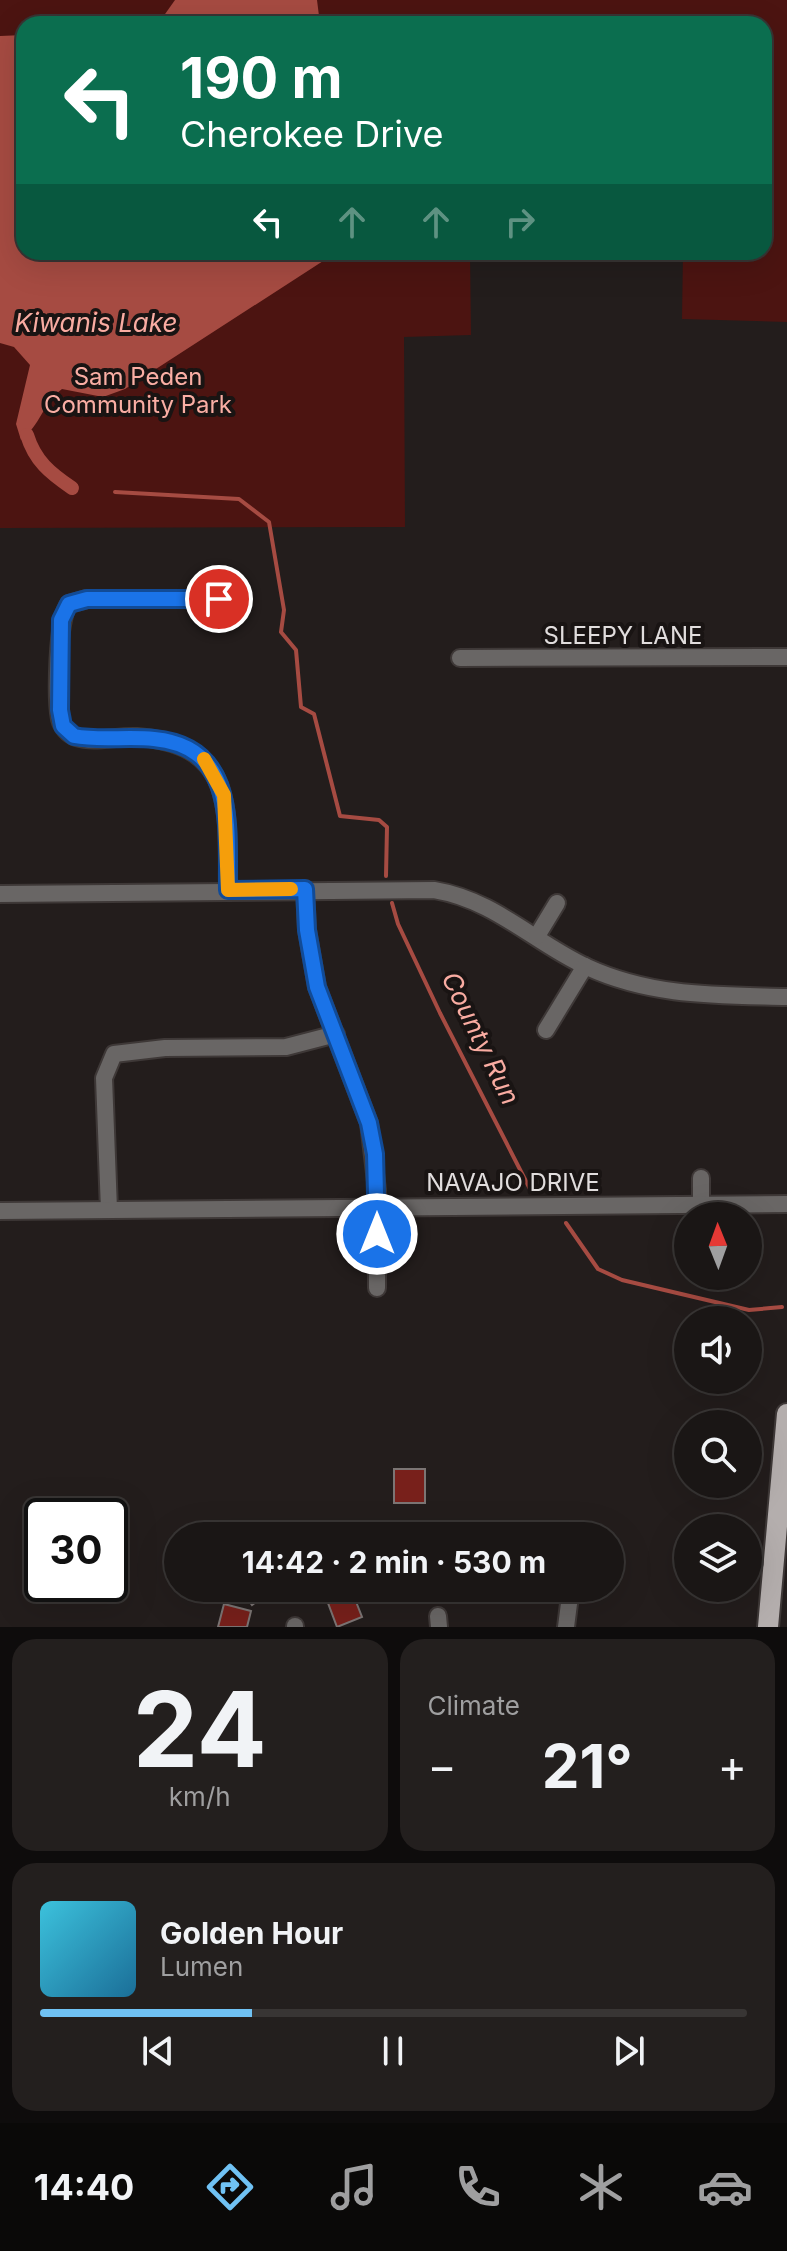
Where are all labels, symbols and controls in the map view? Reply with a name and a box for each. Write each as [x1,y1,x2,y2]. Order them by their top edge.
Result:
text: 190 m [180,44,343,112]
icon: left [48,48,152,152]
text: Cherokee Drive [180,112,444,156]
icon: left [246,200,290,244]
icon: ahead [330,200,374,244]
icon: ahead [414,200,458,244]
icon: right [498,200,542,244]
water label: Kiwanis Lake [15,307,177,338]
park label: Sam Peden Community Park [44,362,232,419]
pin [185,565,253,633]
icon: arrive [197,577,241,621]
street label: SLEEPY LANE [544,621,702,650]
water label: County Run [436,967,526,1109]
street label: NAVAJO DRIVE [426,1168,600,1197]
position arrow [335,1192,419,1276]
north arrow [674,1202,762,1290]
map controls [674,1202,762,1602]
button: sound [674,1306,762,1394]
button: search [674,1410,762,1498]
speed limit sign: 30 [24,1498,128,1602]
button: layers [674,1514,762,1602]
text: 14:42 · 2 min · 530 m [242,1544,546,1580]
text: 24 [133,1666,267,1792]
text: Climate [428,1690,520,1721]
text: 21° [542,1730,633,1802]
text: − [428,1739,457,1793]
text: + [718,1739,747,1793]
text: km/h [169,1781,231,1812]
text: Golden Hour [160,1915,343,1951]
text: Lumen [160,1951,243,1982]
icon: previous [136,2029,180,2073]
icon: pause [371,2029,415,2073]
icon: next [607,2029,651,2073]
icon: directions [202,2159,258,2215]
icon: music [326,2159,382,2215]
icon: phone [450,2159,506,2215]
icon: climate [573,2159,629,2215]
icon: car [697,2159,753,2215]
text: 14:40 [34,2165,134,2209]

